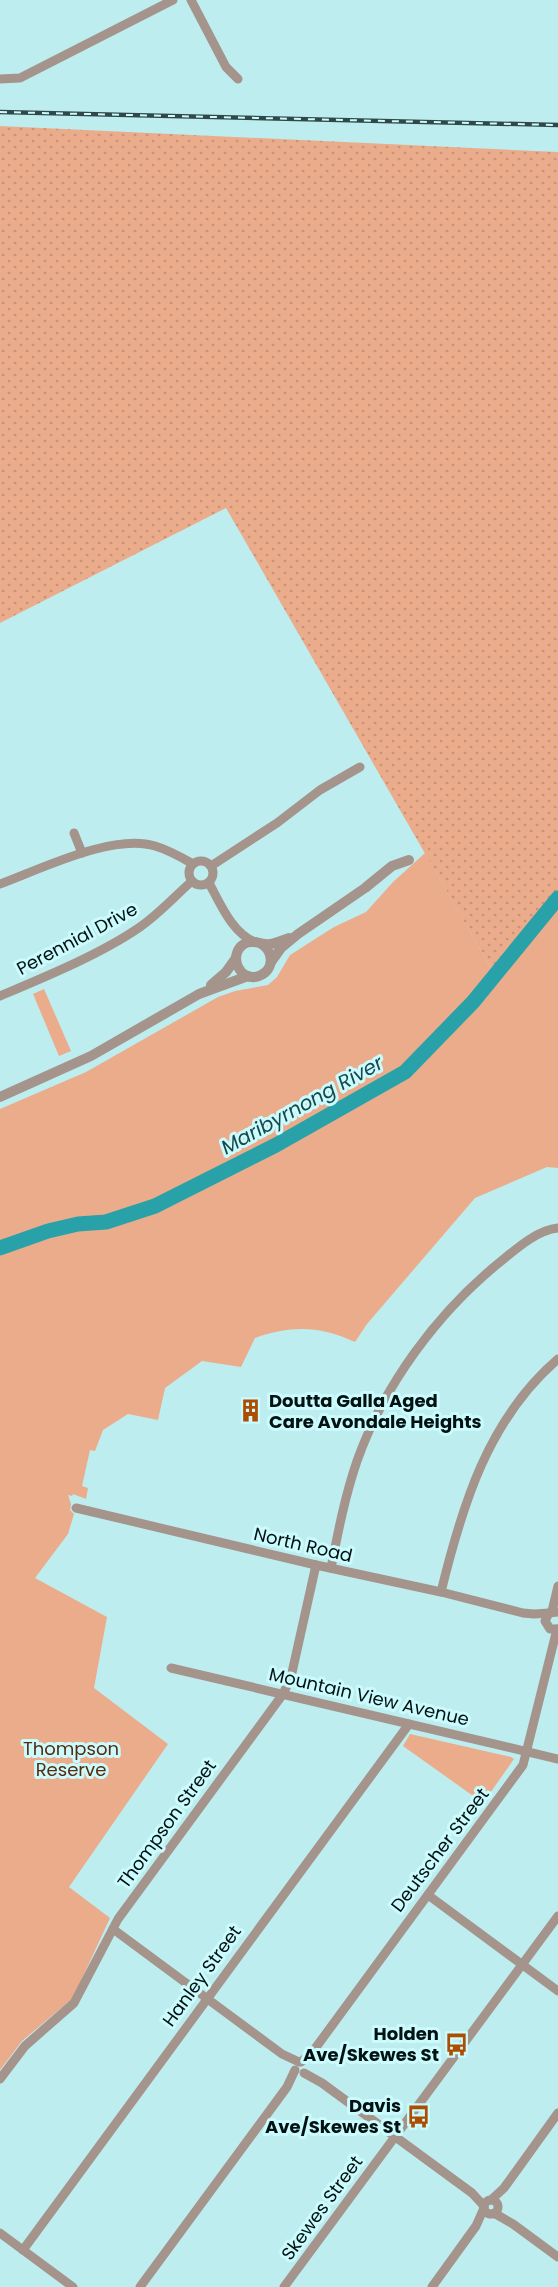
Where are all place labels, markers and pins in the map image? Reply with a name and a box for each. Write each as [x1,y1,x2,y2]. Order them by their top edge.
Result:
place label: Doutta Galla Aged Care Avondale Heights [269,1388,482,1434]
building icon: Doutta Galla Aged Care Avondale Heights [238,1398,264,1424]
place label: Holden Ave/Skewes St [303,2021,439,2067]
bus stop icon: Holden Ave/Skewes St [444,2031,470,2057]
place label: Davis Ave/Skewes St [265,2093,401,2139]
bus stop icon: Davis Ave/Skewes St [406,2103,432,2129]

